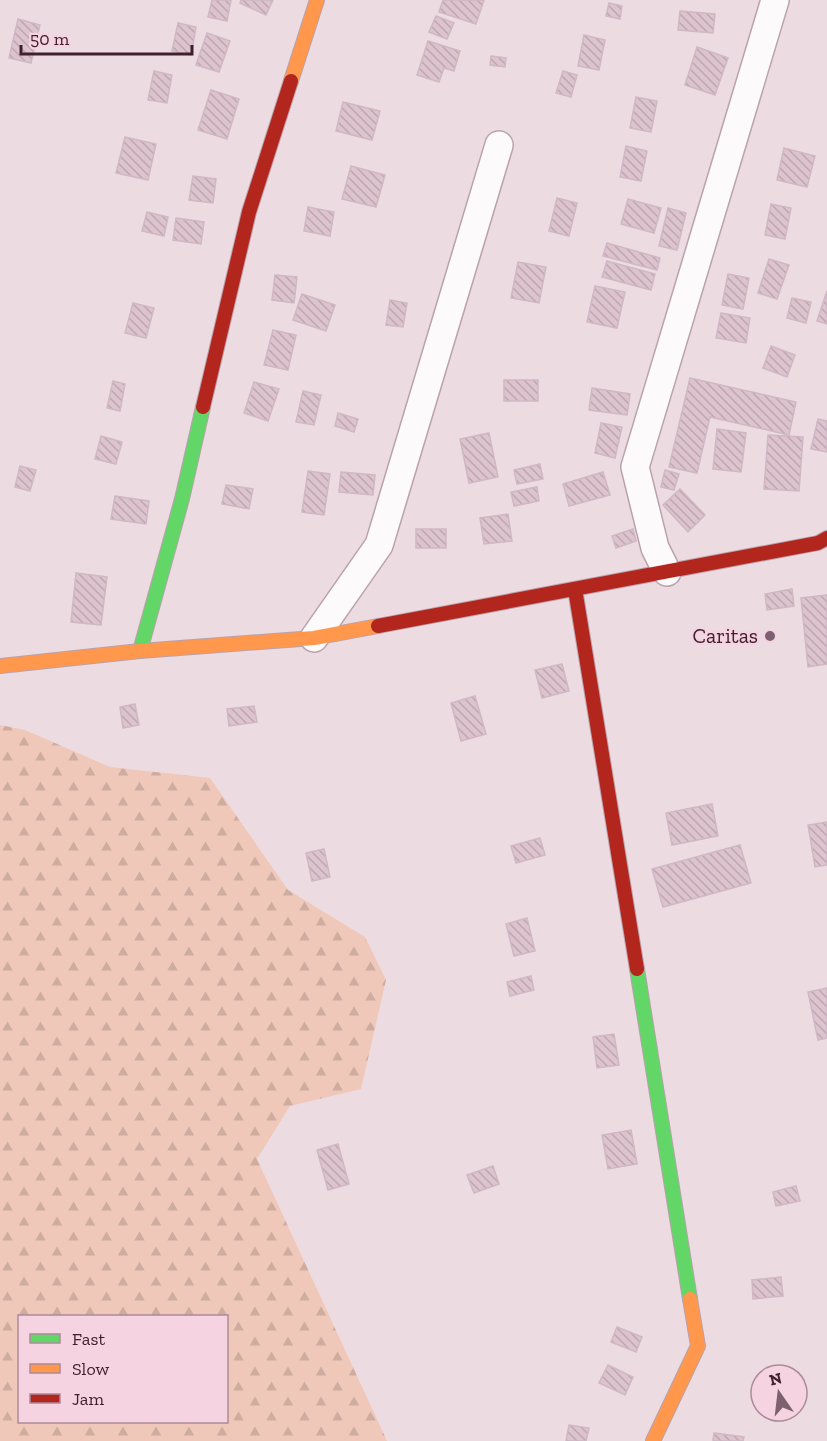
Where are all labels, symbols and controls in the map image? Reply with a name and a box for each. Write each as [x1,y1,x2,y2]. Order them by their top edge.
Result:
scale bar [21,18,192,56]
text: 50 m [30,28,70,50]
place label: Caritas [692,623,758,648]
marker: Caritas [763,629,777,643]
legend [18,1315,228,1423]
text: Fast [72,1328,105,1350]
text: Slow [72,1358,109,1380]
north arrow [749,1363,809,1423]
text: N [767,1368,784,1390]
text: Jam [72,1388,104,1410]

